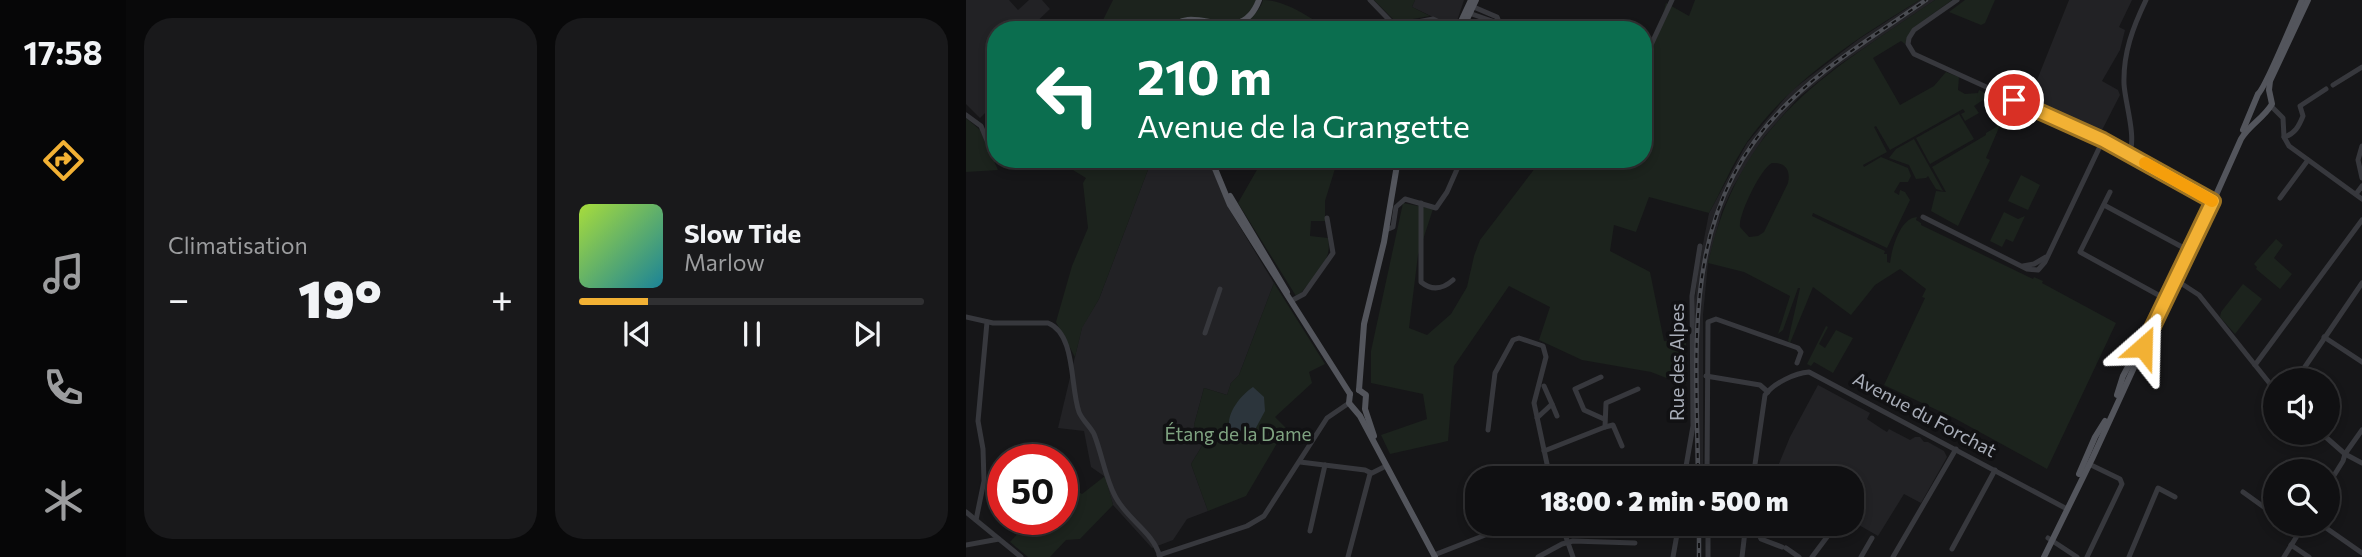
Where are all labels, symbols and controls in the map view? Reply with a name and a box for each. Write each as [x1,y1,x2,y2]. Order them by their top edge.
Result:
text: 17:58 [24,32,102,72]
text: 210 m [1137,45,1272,105]
icon: left [1022,49,1113,140]
pin [1984,70,2044,130]
icon: arrive [1995,81,2033,119]
text: Avenue de la Grangette [1137,105,1470,145]
icon: directions [39,136,88,185]
text: Slow Tide [684,217,801,248]
text: Climatisation [168,231,308,259]
text: Marlow [684,248,765,276]
icon: music [39,249,88,298]
text: 19° [298,265,382,329]
text: − [168,274,190,321]
text: + [491,274,513,321]
street label: Rue des Alpes [1665,303,1688,421]
position arrow [2106,310,2180,384]
icon: previous [618,315,656,353]
icon: pause [733,315,771,353]
icon: next [848,315,886,353]
icon: phone [39,363,88,412]
street label: Avenue du Forchat [1849,366,2001,462]
map controls [2263,368,2340,536]
button: sound [2263,368,2340,445]
park label: Étang de la Dame [1164,422,1312,445]
speed limit sign: 50 [987,444,1078,535]
button: search [2263,459,2340,536]
icon: climate [39,476,88,525]
text: 18:00 · 2 min · 500 m [1540,485,1789,516]

